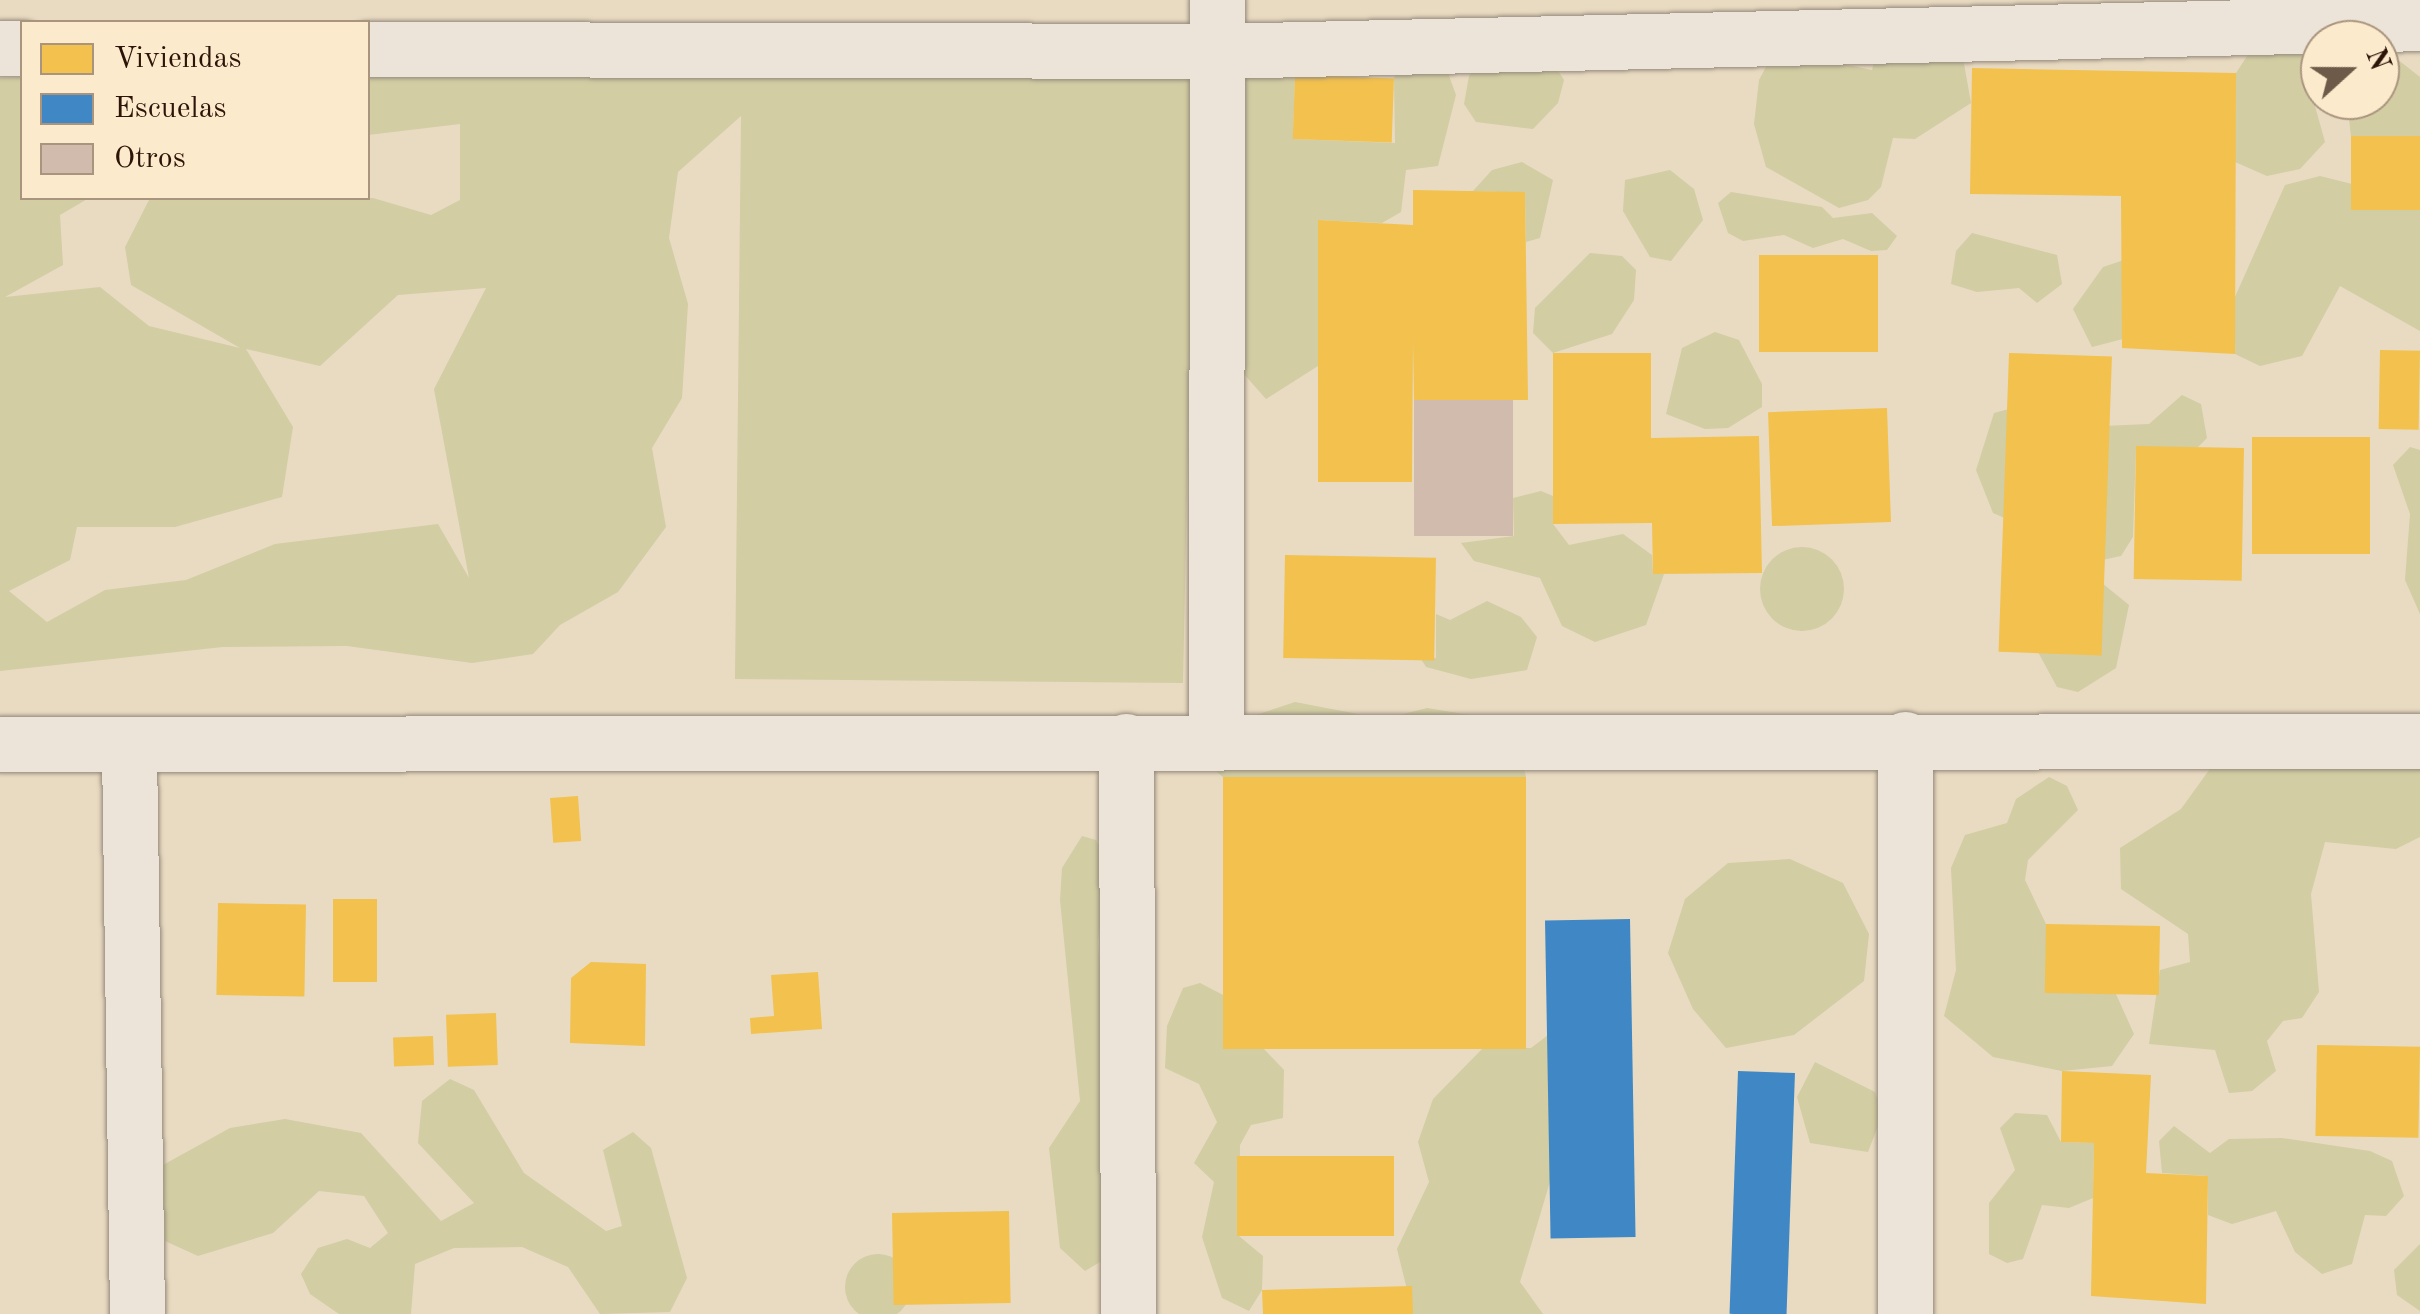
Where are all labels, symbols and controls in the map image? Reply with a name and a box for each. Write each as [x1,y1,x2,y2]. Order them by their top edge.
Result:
legend [20,20,370,200]
north arrow [2300,20,2400,120]
text: Viviendas [114,44,241,74]
text: N [2359,45,2393,75]
text: Escuelas [114,94,227,124]
text: Otros [114,144,186,174]

